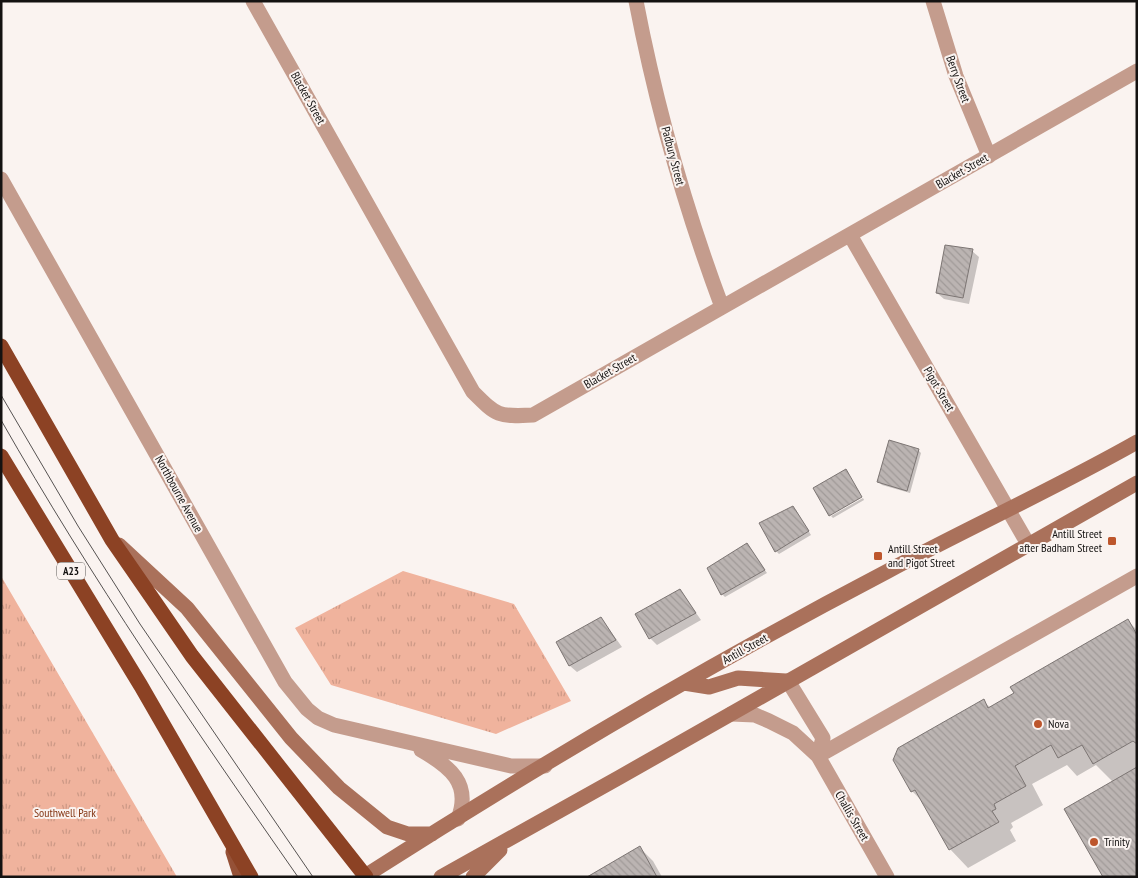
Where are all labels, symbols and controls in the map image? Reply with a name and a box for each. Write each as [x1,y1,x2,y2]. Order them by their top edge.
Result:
street label: Berry Street [943,53,974,105]
street label: Blacket Street [288,69,329,127]
street label: Padbury Street [658,125,689,188]
street label: Blacket Street [933,149,991,191]
street label: Blacket Street [581,349,639,391]
street label: Pigot Street [921,364,959,414]
street label: Northbourne Avenue [152,453,207,535]
place label: Antill Street after Badham Street [1019,526,1103,555]
marker: Antill Street after Badham Street [1106,535,1118,547]
place label: Antill Street and Pigot Street [888,541,956,570]
marker: Antill Street and Pigot Street [872,550,884,562]
road number: A23 [57,562,85,580]
street label: Antill Street [719,630,771,667]
place label: Nova [1048,716,1069,731]
marker: Nova [1032,718,1044,730]
street label: Challis Street [832,788,873,844]
park label: Southwell Park [34,805,96,820]
place label: Trinity [1104,834,1130,849]
marker: Trinity [1088,836,1100,848]

